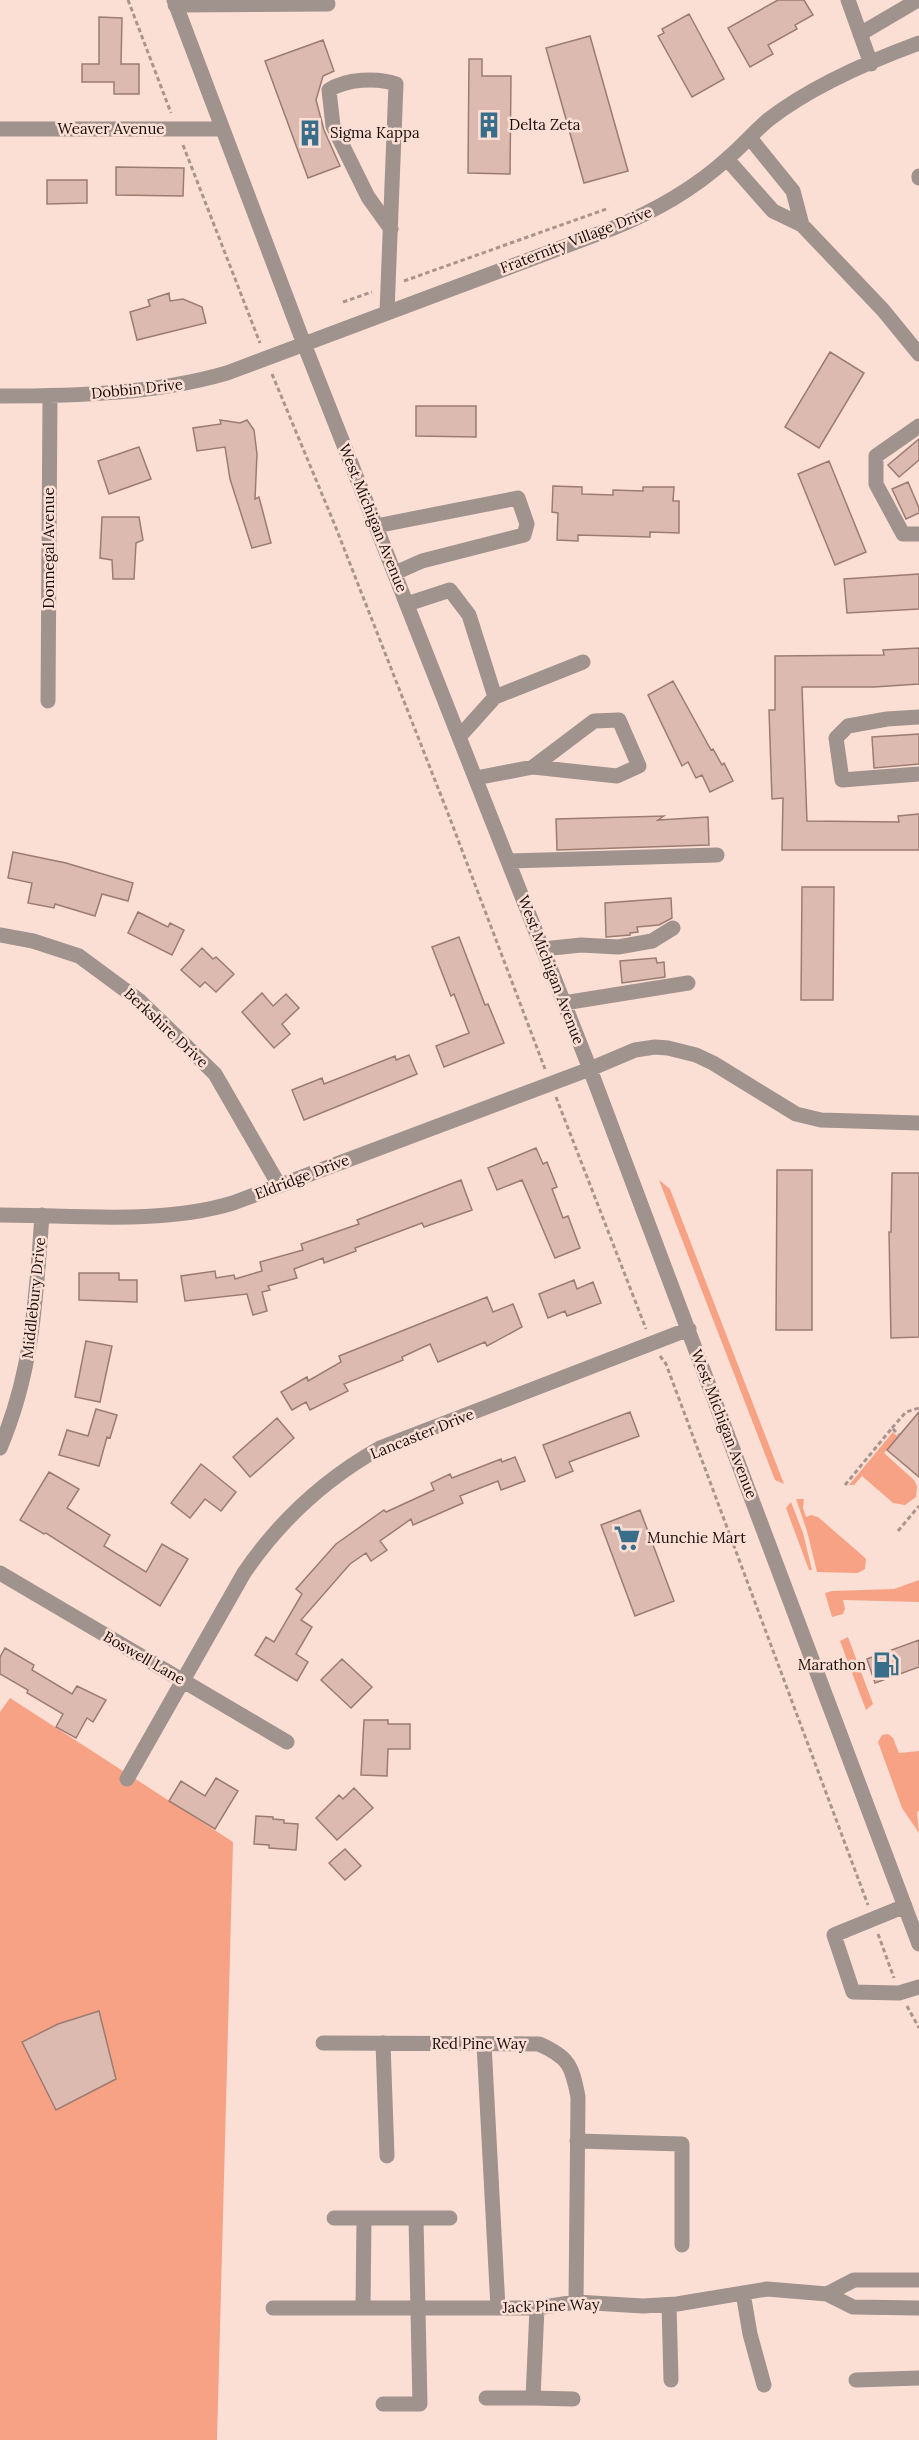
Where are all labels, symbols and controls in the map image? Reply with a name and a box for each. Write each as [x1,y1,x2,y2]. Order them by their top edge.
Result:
building icon: Delta Zeta [474,110,504,140]
place label: Delta Zeta [509,115,581,134]
building icon: Sigma Kappa [295,118,325,148]
street label: Weaver Avenue [58,119,164,138]
place label: Sigma Kappa [330,123,420,142]
street label: Fraternity Village Drive [497,202,655,277]
street label: Dobbin Drive [90,374,184,403]
street label: West Michigan Avenue [335,441,412,595]
street label: Donnegal Avenue [39,487,58,609]
street label: West Michigan Avenue [514,893,589,1047]
street label: Berkshire Drive [120,984,212,1071]
street label: Eldridge Drive [252,1150,352,1203]
street label: Middlebury Drive [18,1236,49,1360]
street label: West Michigan Avenue [687,1347,762,1501]
street label: Lancaster Drive [367,1404,477,1463]
supermarket icon: Munchie Mart [612,1523,642,1553]
place label: Munchie Mart [647,1528,746,1547]
street label: Boswell Lane [100,1627,188,1689]
fuel station icon: Marathon [871,1650,901,1680]
place label: Marathon [798,1655,866,1674]
street label: Red Pine Way [432,2034,526,2053]
street label: Jack Pine Way [501,2294,600,2317]

